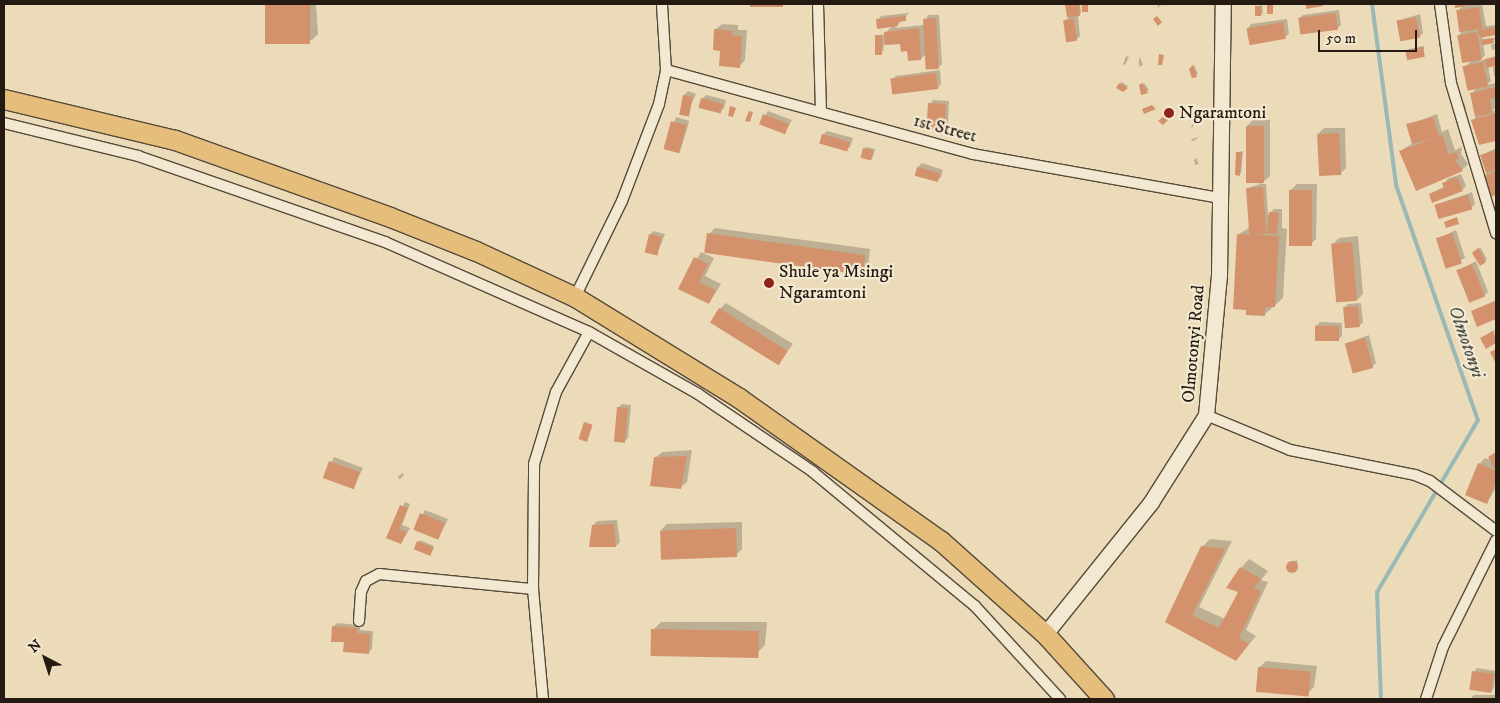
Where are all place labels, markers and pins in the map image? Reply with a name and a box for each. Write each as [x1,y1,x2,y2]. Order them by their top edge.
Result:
place label: Ngaramtoni [1179,102,1266,124]
marker: Ngaramtoni [1163,107,1175,119]
place label: Shule ya Msingi Ngaramtoni [779,262,893,304]
marker: Shule ya Msingi Ngaramtoni [763,277,775,289]

